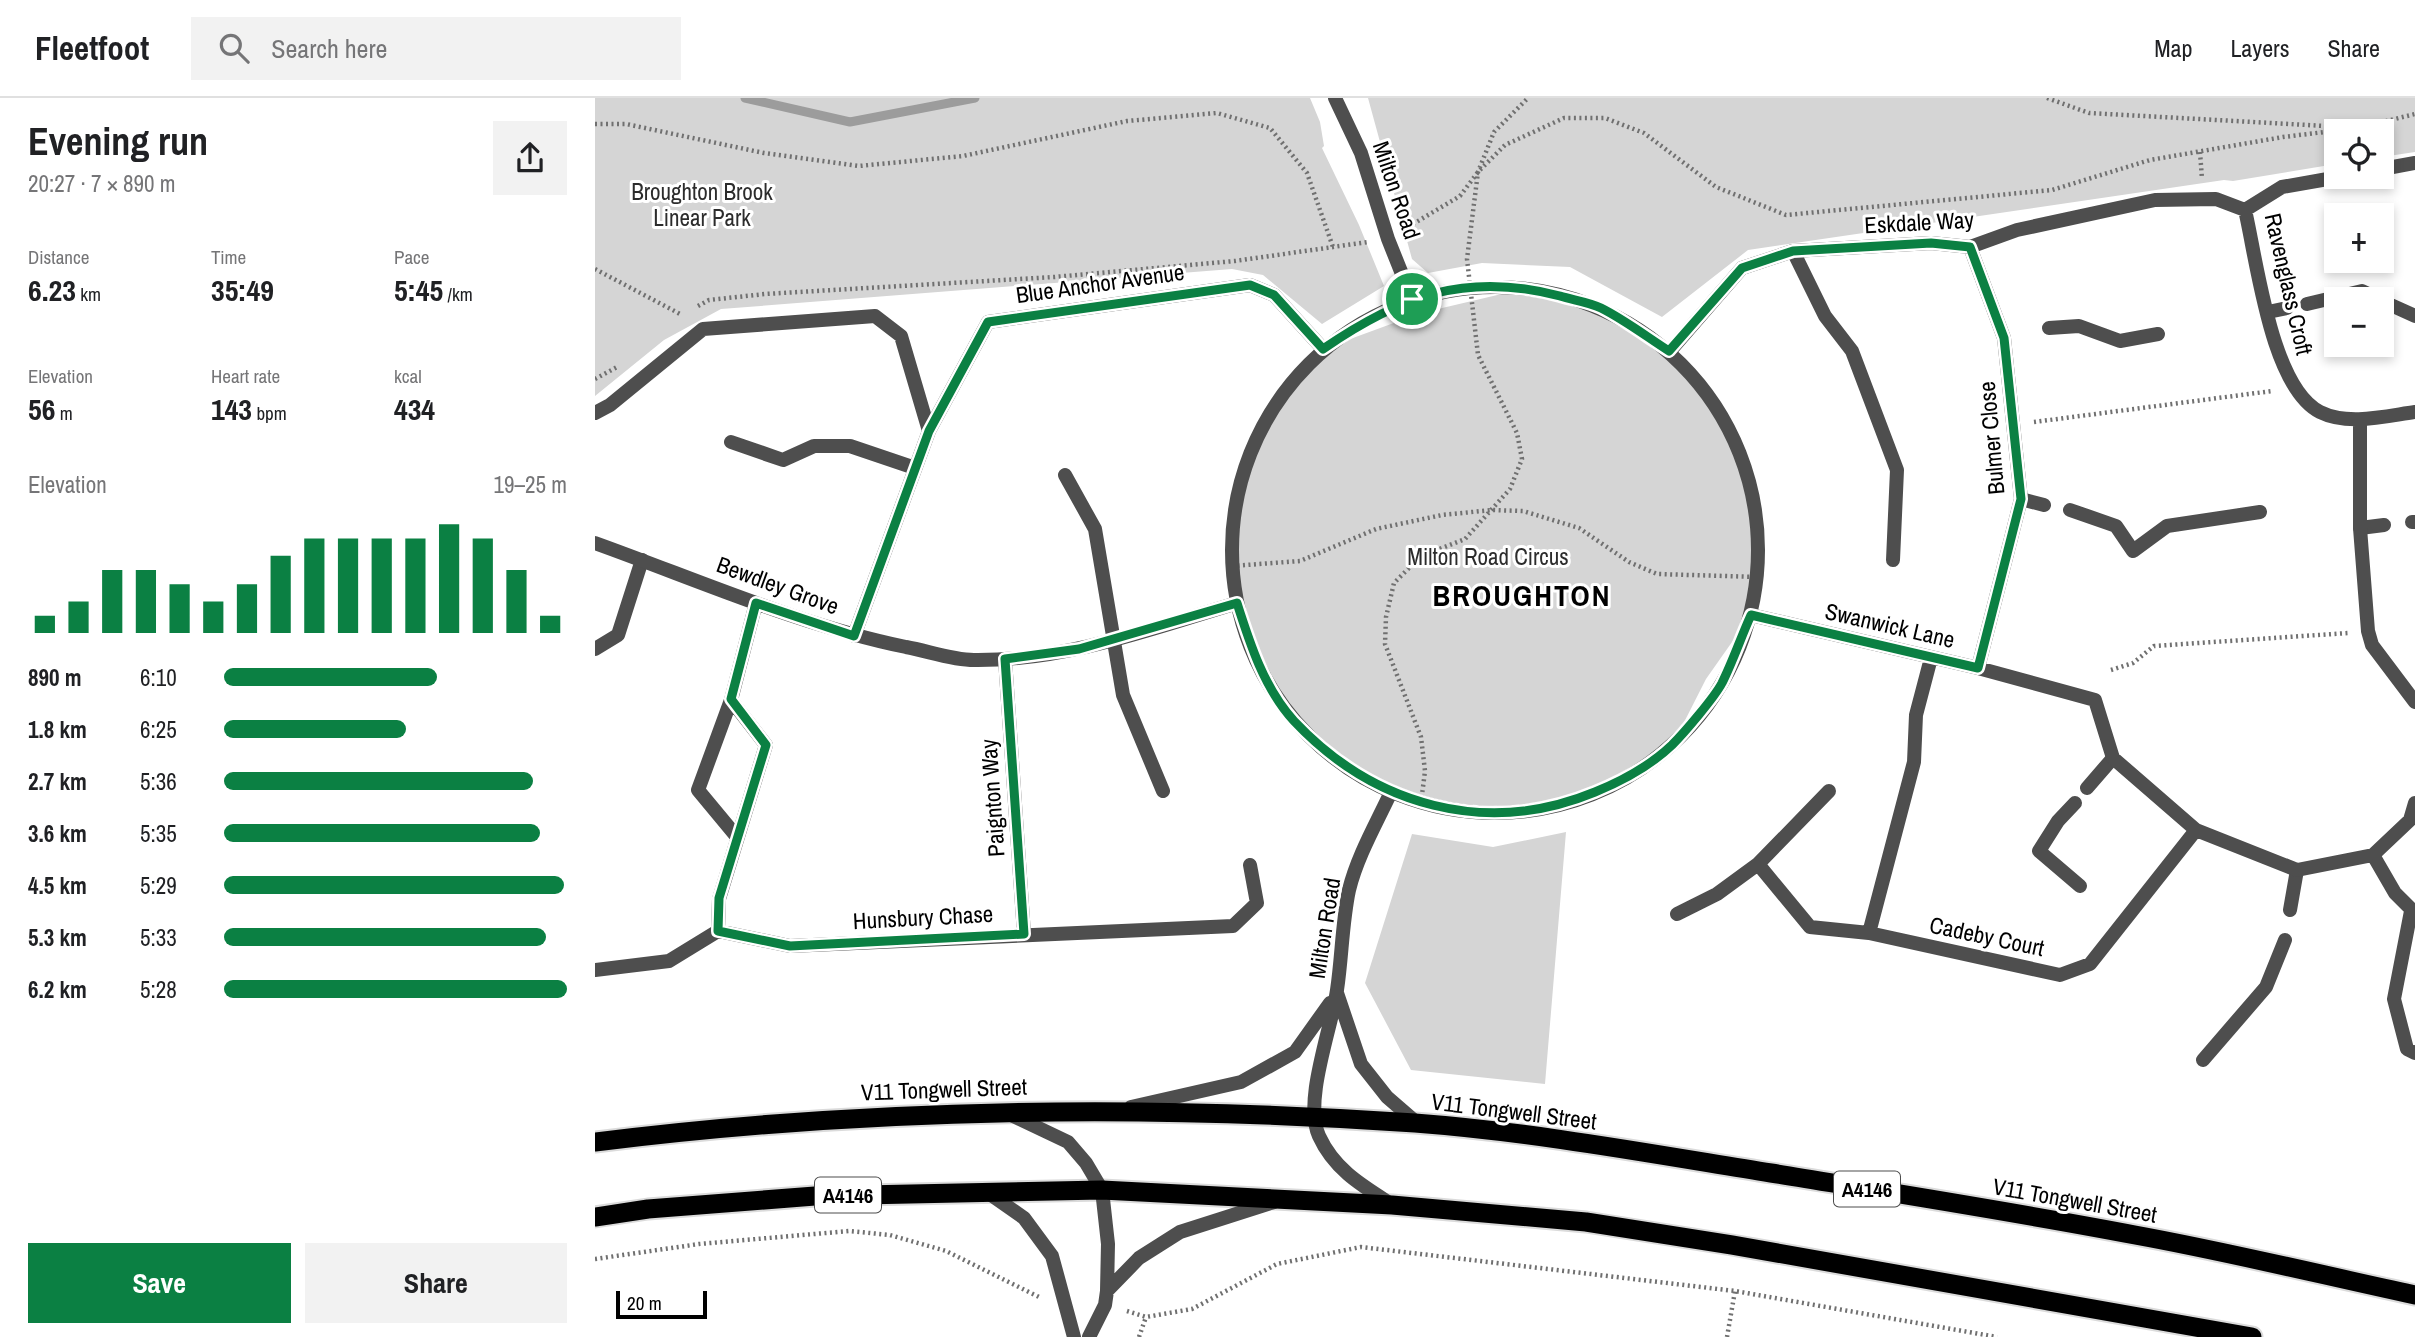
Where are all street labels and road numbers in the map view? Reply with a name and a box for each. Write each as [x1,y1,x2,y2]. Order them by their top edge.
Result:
street label: Milton Road [1366,137,1428,243]
street label: Eskdale Way [1864,204,1975,240]
street label: Ravenglass Croft [2258,210,2320,358]
street label: Blue Anchor Avenue [1014,256,1186,310]
street label: Bulmer Close [1971,380,2011,496]
street label: Bewdley Grove [713,549,843,621]
street label: Swanwick Lane [1822,595,1958,655]
street label: Paignton Way [972,738,1012,858]
street label: Milton Road [1301,875,1347,981]
street label: Hunsbury Chase [852,898,994,936]
street label: Cadeby Court [1927,909,2047,963]
street label: V11 Tongwell Street [860,1071,1028,1107]
street label: V11 Tongwell Street [1430,1085,1598,1137]
street label: V11 Tongwell Street [1991,1170,2159,1230]
road number: A4146 [1834,1172,1900,1206]
road number: A4146 [815,1178,881,1212]

